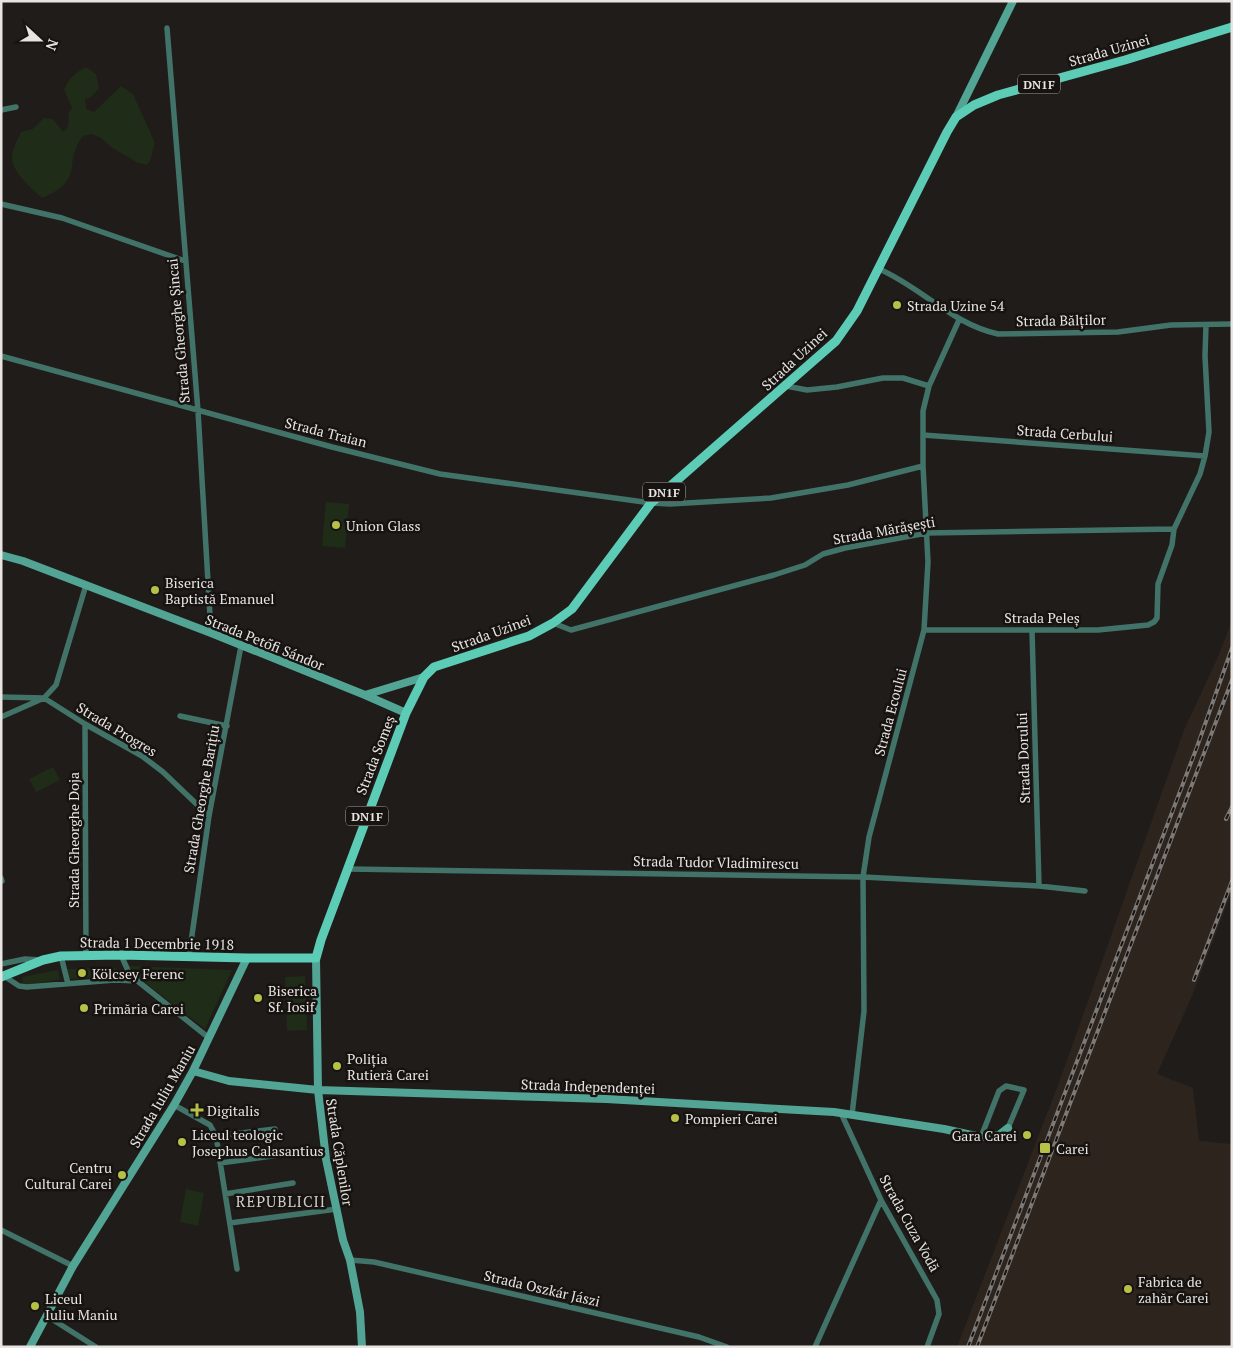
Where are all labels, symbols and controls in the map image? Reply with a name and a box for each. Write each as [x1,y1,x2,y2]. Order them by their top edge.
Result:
north arrow [15,15,65,65]
street label: Strada Uzinei [1066,29,1152,71]
text: N [42,36,63,54]
road number: DN1F [1018,74,1060,94]
street label: Strada Gheorghe Șincai [162,258,194,404]
place label: Strada Uzine 54 [907,296,1005,315]
marker: Strada Uzine 54 [891,299,903,311]
street label: Strada Bălților [1016,310,1107,330]
street label: Strada Uzinei [757,324,831,394]
street label: Strada Traian [283,413,370,452]
street label: Strada Cerbului [1016,420,1114,446]
road number: DN1F [643,482,685,502]
street label: Strada Mărășești [831,512,937,548]
place label: Union Glass [346,516,420,535]
marker: Union Glass [330,519,342,531]
place label: Biserica Baptistă Emanuel [165,573,275,608]
marker: Biserica Baptistă Emanuel [149,584,161,596]
street label: Strada Peleș [1004,608,1080,627]
street label: Strada Petőfi Sándor [203,609,328,675]
street label: Strada Uzinei [449,610,533,656]
street label: Strada Ecoului [869,666,911,758]
street label: Strada Progres [73,698,161,760]
street label: Strada Someș [351,712,399,798]
street label: Strada Dorului [1012,712,1034,804]
street label: Strada Gheorghe Barițiu [179,723,223,875]
street label: Strada Gheorghe Doja [64,772,83,908]
road number: DN1F [346,806,388,826]
street label: Strada Tudor Vladimirescu [633,851,799,873]
street label: Strada 1 Decembrie 1918 [80,932,234,954]
place label: Kölcsey Ferenc [92,964,184,983]
marker: Kölcsey Ferenc [76,967,88,979]
place label: Biserica Sf. Iosif [268,981,317,1016]
marker: Biserica Sf. Iosif [252,992,264,1004]
place label: Primăria Carei [94,999,184,1018]
marker: Primăria Carei [78,1002,90,1014]
street label: Strada Iuliu Maniu [125,1041,199,1151]
place label: Poliția Rutieră Carei [347,1049,429,1084]
marker: Poliția Rutieră Carei [331,1060,343,1072]
street label: Strada Independenței [521,1074,655,1098]
street label: Strada Căplenilor [322,1097,358,1208]
place label: Digitalis [207,1101,259,1120]
marker: Digitalis [191,1104,203,1116]
place label: Pompieri Carei [685,1109,778,1128]
marker: Pompieri Carei [669,1112,681,1124]
place label: Liceul teologic Josephus Calasantius [192,1125,324,1160]
place label: Gara Carei [952,1126,1017,1145]
marker: Gara Carei [1021,1129,1033,1141]
marker: Liceul teologic Josephus Calasantius [176,1136,188,1148]
place label: Carei [1056,1139,1089,1158]
marker: Carei [1038,1141,1052,1155]
place label: Centru Cultural Carei [25,1158,112,1193]
marker: Centru Cultural Carei [116,1169,128,1181]
street label: Strada Cuza Vodă [875,1171,945,1275]
district label: REPUBLICII [236,1191,326,1211]
street label: Strada Oszkár Jászi [482,1265,602,1311]
place label: Fabrica de zahăr Carei [1138,1272,1209,1307]
marker: Fabrica de zahăr Carei [1122,1283,1134,1295]
place label: Liceul Iuliu Maniu [45,1289,118,1324]
marker: Liceul Iuliu Maniu [29,1300,41,1312]

